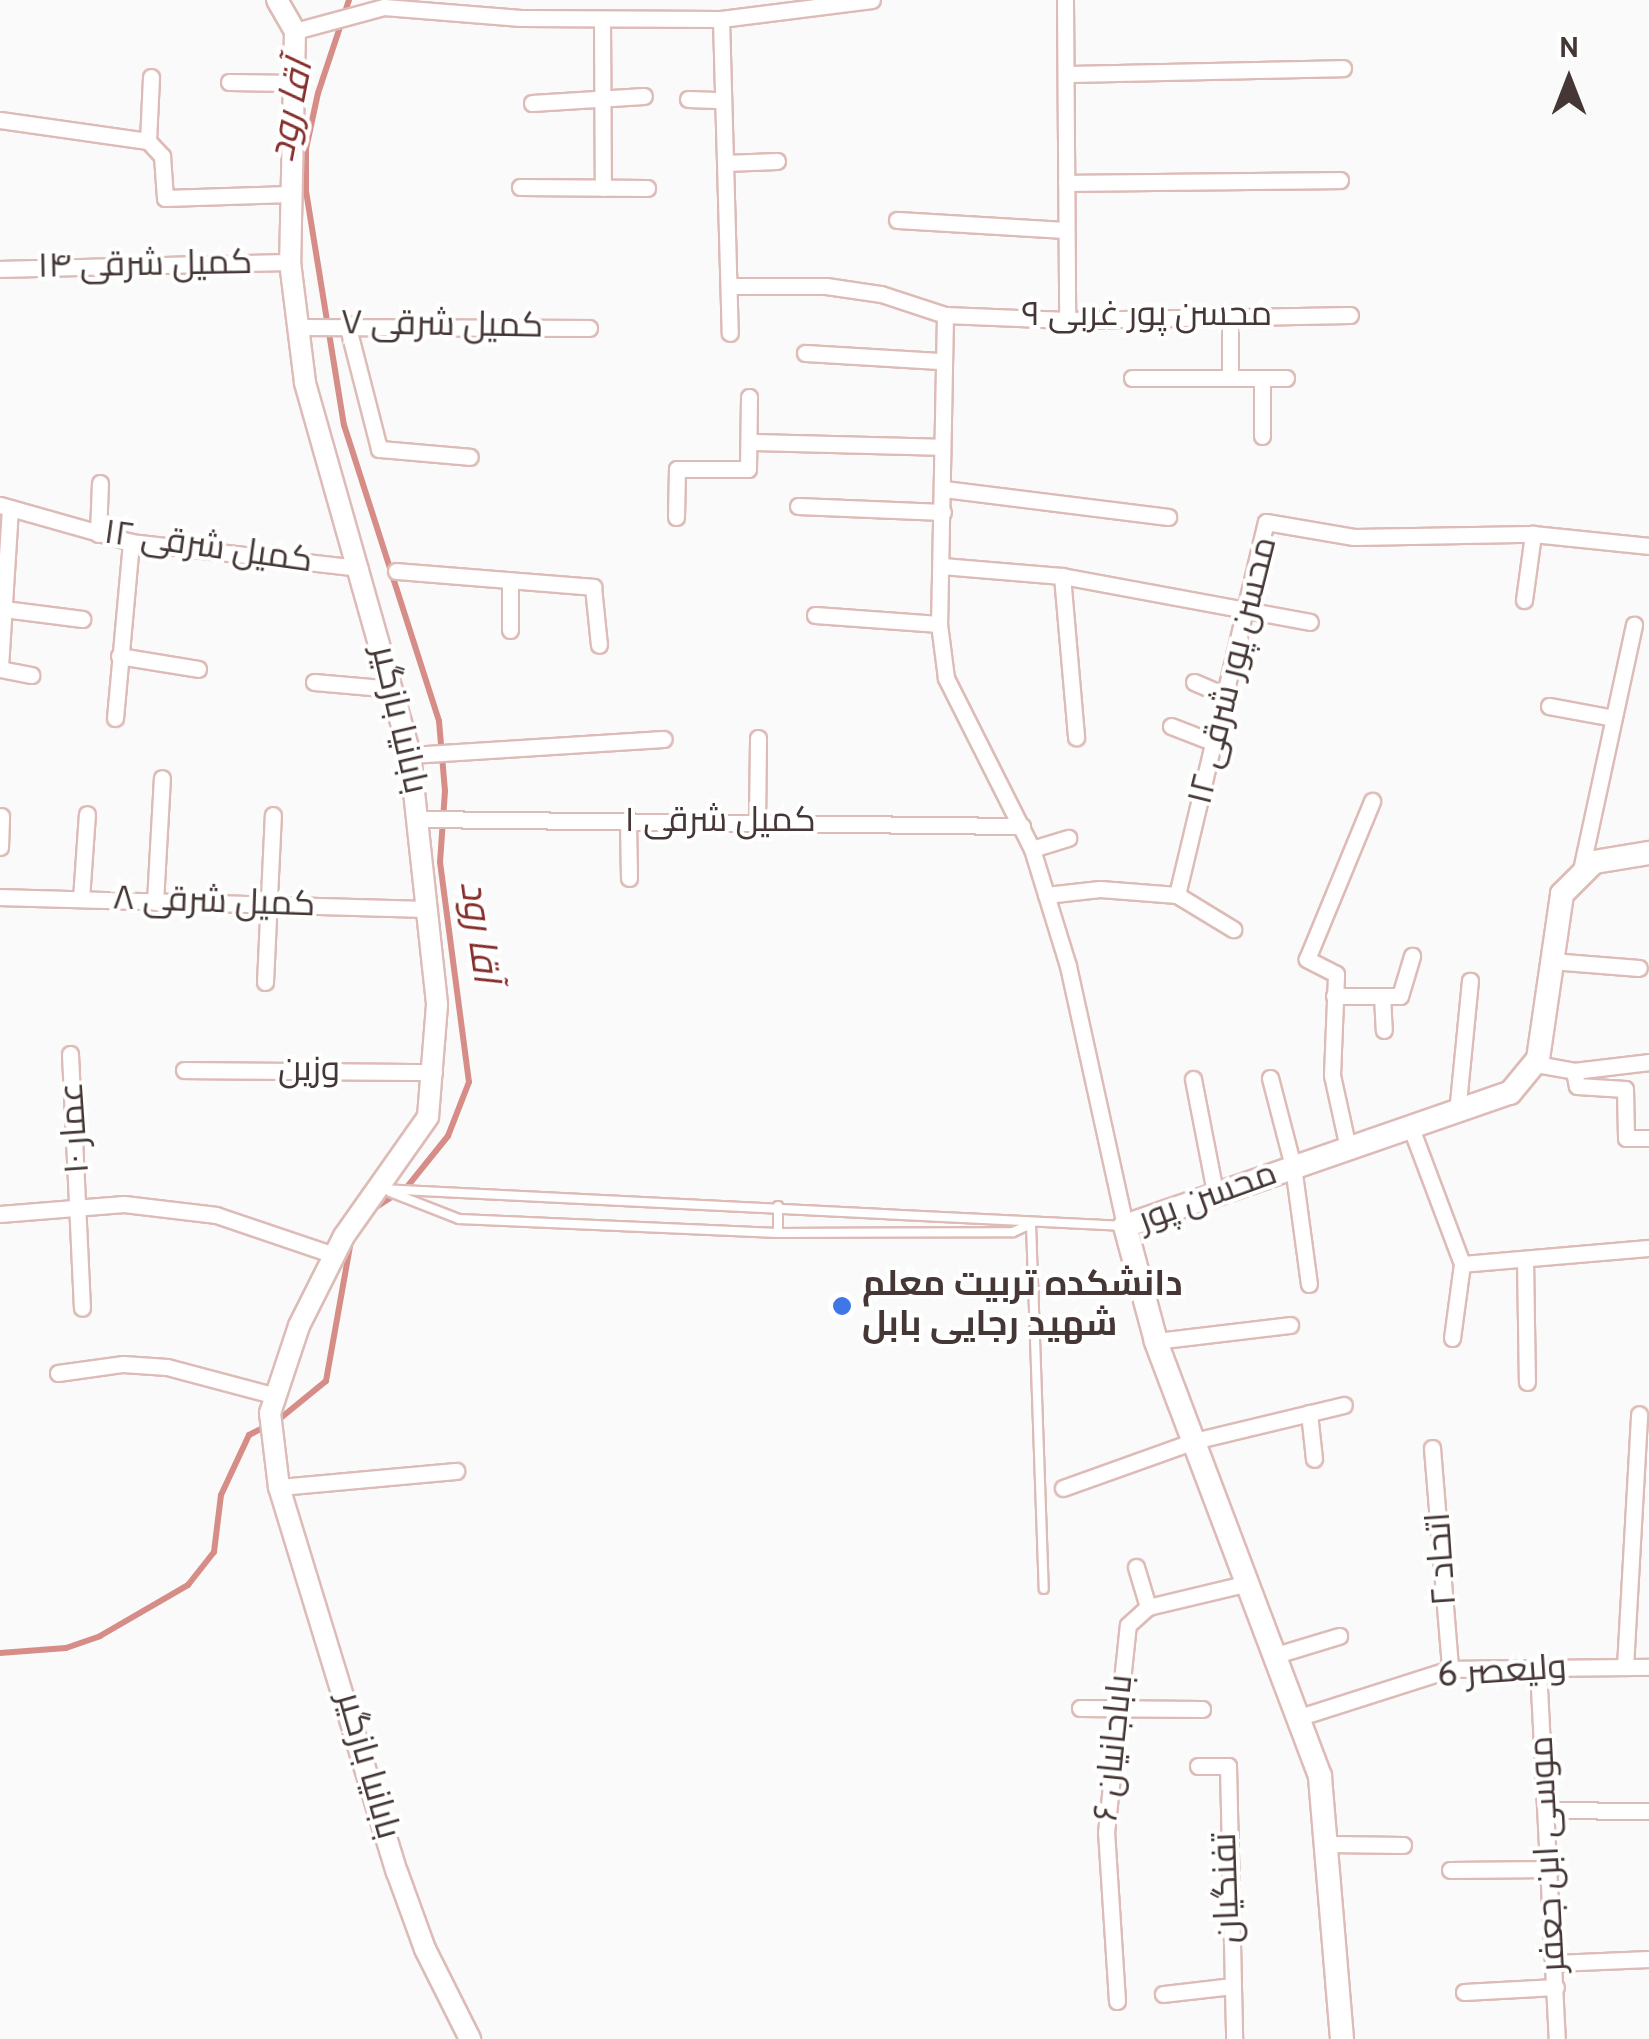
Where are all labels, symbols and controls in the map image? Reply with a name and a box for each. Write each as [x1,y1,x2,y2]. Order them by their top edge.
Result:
north arrow [1519,30,1619,130]
text: N [1559,32,1579,68]
water label: آقا رود [261,56,325,166]
street label: کمیل شرقی ۱۴ [37,243,253,289]
street label: محسن پور غربی ۹ [1022,295,1272,337]
street label: کمیل شرقی ۷ [340,303,544,349]
street label: کمیل شرقی ۱۲ [101,513,315,583]
street label: محسن پور شرقی ۱۲ [1180,533,1288,809]
street label: بابانیا بازگیر [361,642,435,798]
street label: کمیل شرقی ۱ [624,801,816,843]
street label: کمیل شرقی ۸ [112,878,316,928]
water label: آقا رود [447,878,507,986]
street label: وزین [278,1050,340,1092]
street label: عمار ۱۰ [52,1081,100,1175]
street label: محسن پور [1133,1154,1283,1242]
place label: دانشکده تربیت معلم شهید رجایی بابل [862,1265,1183,1347]
marker: دانشکده تربیت معلم شهید رجایی بابل [831,1295,853,1317]
street label: اتحاد ۲ [1419,1511,1467,1607]
street label: ولیعصر 6 [1436,1648,1568,1698]
street label: باباجانیان ۶ [1086,1673,1144,1823]
street label: بابانیا بازگیر [326,1688,408,1844]
street label: موسی ابن جعفر [1522,1735,1576,1973]
street label: تفنگیان [1205,1832,1251,1944]

